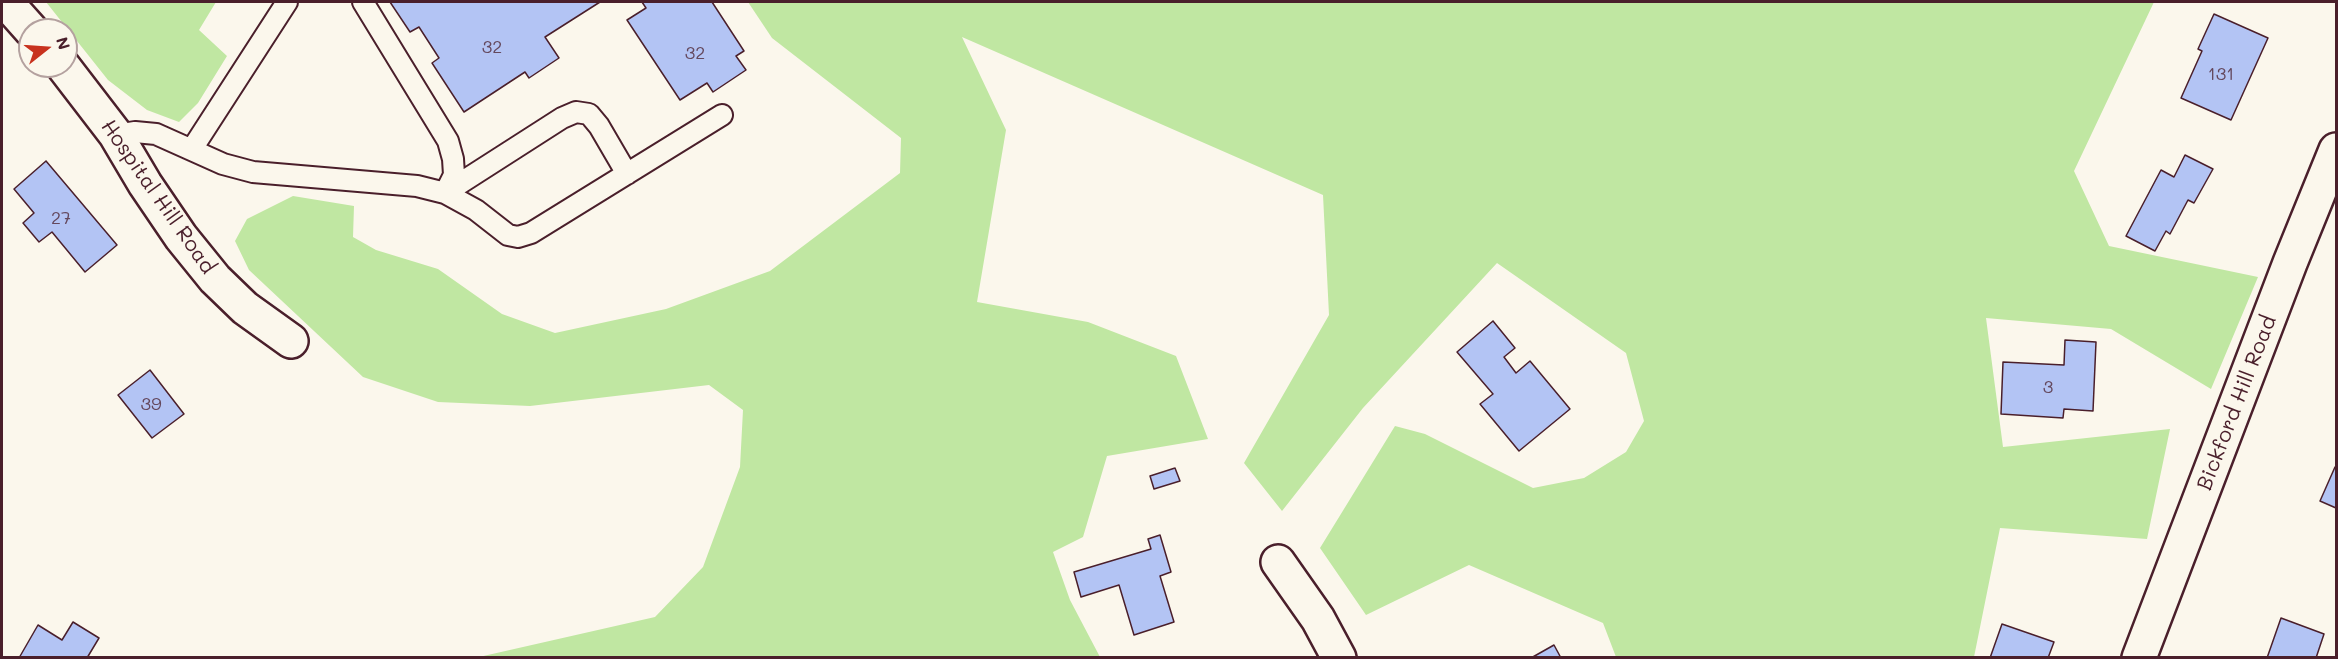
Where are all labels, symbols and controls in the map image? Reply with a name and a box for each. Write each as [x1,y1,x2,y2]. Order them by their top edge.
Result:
north arrow [18,18,78,78]
text: N [52,34,76,52]
house number: 32 [482,36,502,58]
house number: 32 [685,42,705,64]
house number: 131 [2208,63,2234,85]
street label: Hospital Hill Road [95,115,221,279]
house number: 27 [51,207,71,229]
street label: Bickford Hill Road [2192,312,2282,494]
house number: 3 [2043,376,2053,398]
house number: 39 [140,393,162,415]

